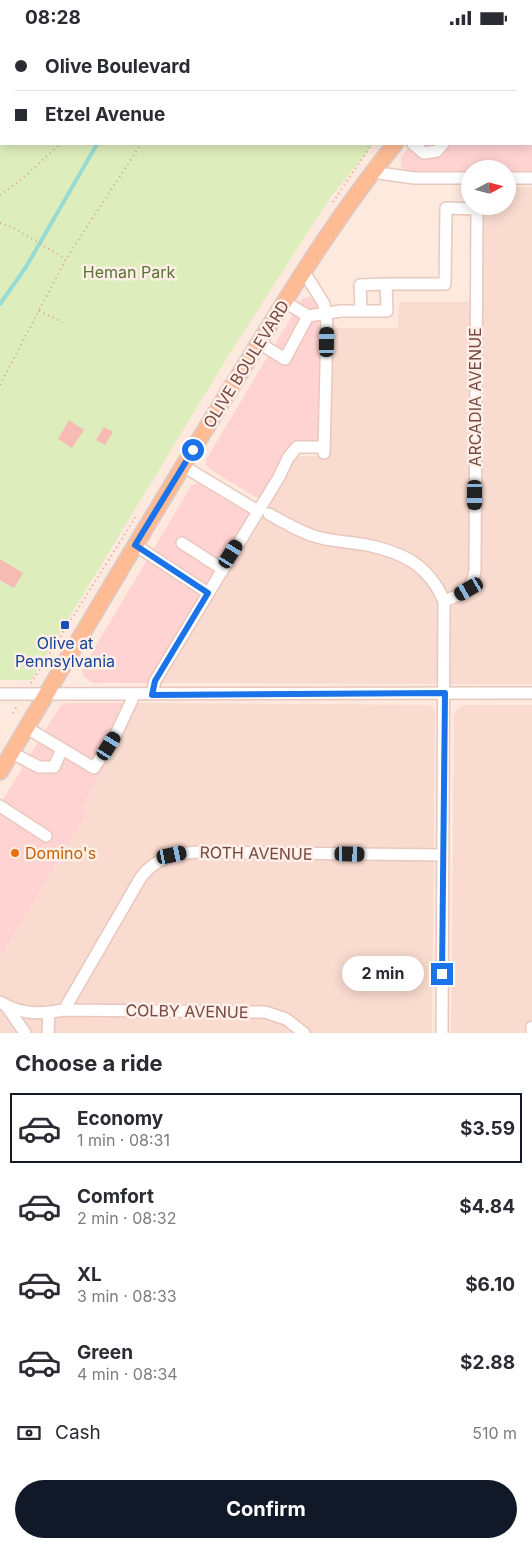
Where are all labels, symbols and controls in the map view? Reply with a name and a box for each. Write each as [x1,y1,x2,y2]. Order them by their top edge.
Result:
text: 08:28 [25,6,81,29]
text: Olive Boulevard [45,55,190,78]
text: Etzel Avenue [45,103,165,126]
north arrow [461,160,516,215]
map controls [461,160,516,215]
park label: Heman Park [83,262,175,282]
street label: OLIVE BOULEVARD [199,296,293,432]
car [319,327,334,357]
street label: ARCADIA AVENUE [465,327,485,467]
route start [182,439,204,461]
car [467,480,482,510]
car [216,537,245,571]
car [452,575,485,603]
marker: Olive at Pennsylvania [59,619,71,631]
place label: Olive at Pennsylvania [15,633,115,671]
car [94,729,123,763]
street label: ROTH AVENUE [199,842,313,864]
place label: Domino's [25,843,96,863]
car [155,845,188,865]
car [334,846,365,862]
marker: Domino's [9,847,21,859]
callout: 2 min [342,957,424,991]
text: 2 min [362,963,404,983]
route end [431,963,453,985]
street label: COLBY AVENUE [125,1000,249,1022]
text: Choose a ride [15,1050,163,1076]
icon: car [17,1106,62,1151]
text: Economy [77,1107,163,1130]
text: $3.59 [460,1117,515,1140]
text: 1 min · 08:31 [77,1130,170,1150]
icon: car [17,1184,62,1229]
text: Comfort [77,1185,154,1208]
text: $4.84 [459,1195,515,1218]
text: 2 min · 08:32 [77,1208,176,1228]
icon: car [17,1262,62,1307]
text: XL [77,1263,102,1286]
text: $6.10 [465,1273,515,1296]
text: 3 min · 08:33 [77,1286,177,1306]
icon: car [17,1340,62,1385]
text: Green [77,1341,133,1364]
text: $2.88 [460,1351,515,1374]
text: 4 min · 08:34 [77,1364,178,1384]
icon: cash [15,1419,43,1447]
text: Cash [55,1421,101,1444]
text: 510 m [472,1423,517,1443]
button: Confirm [15,1480,517,1538]

